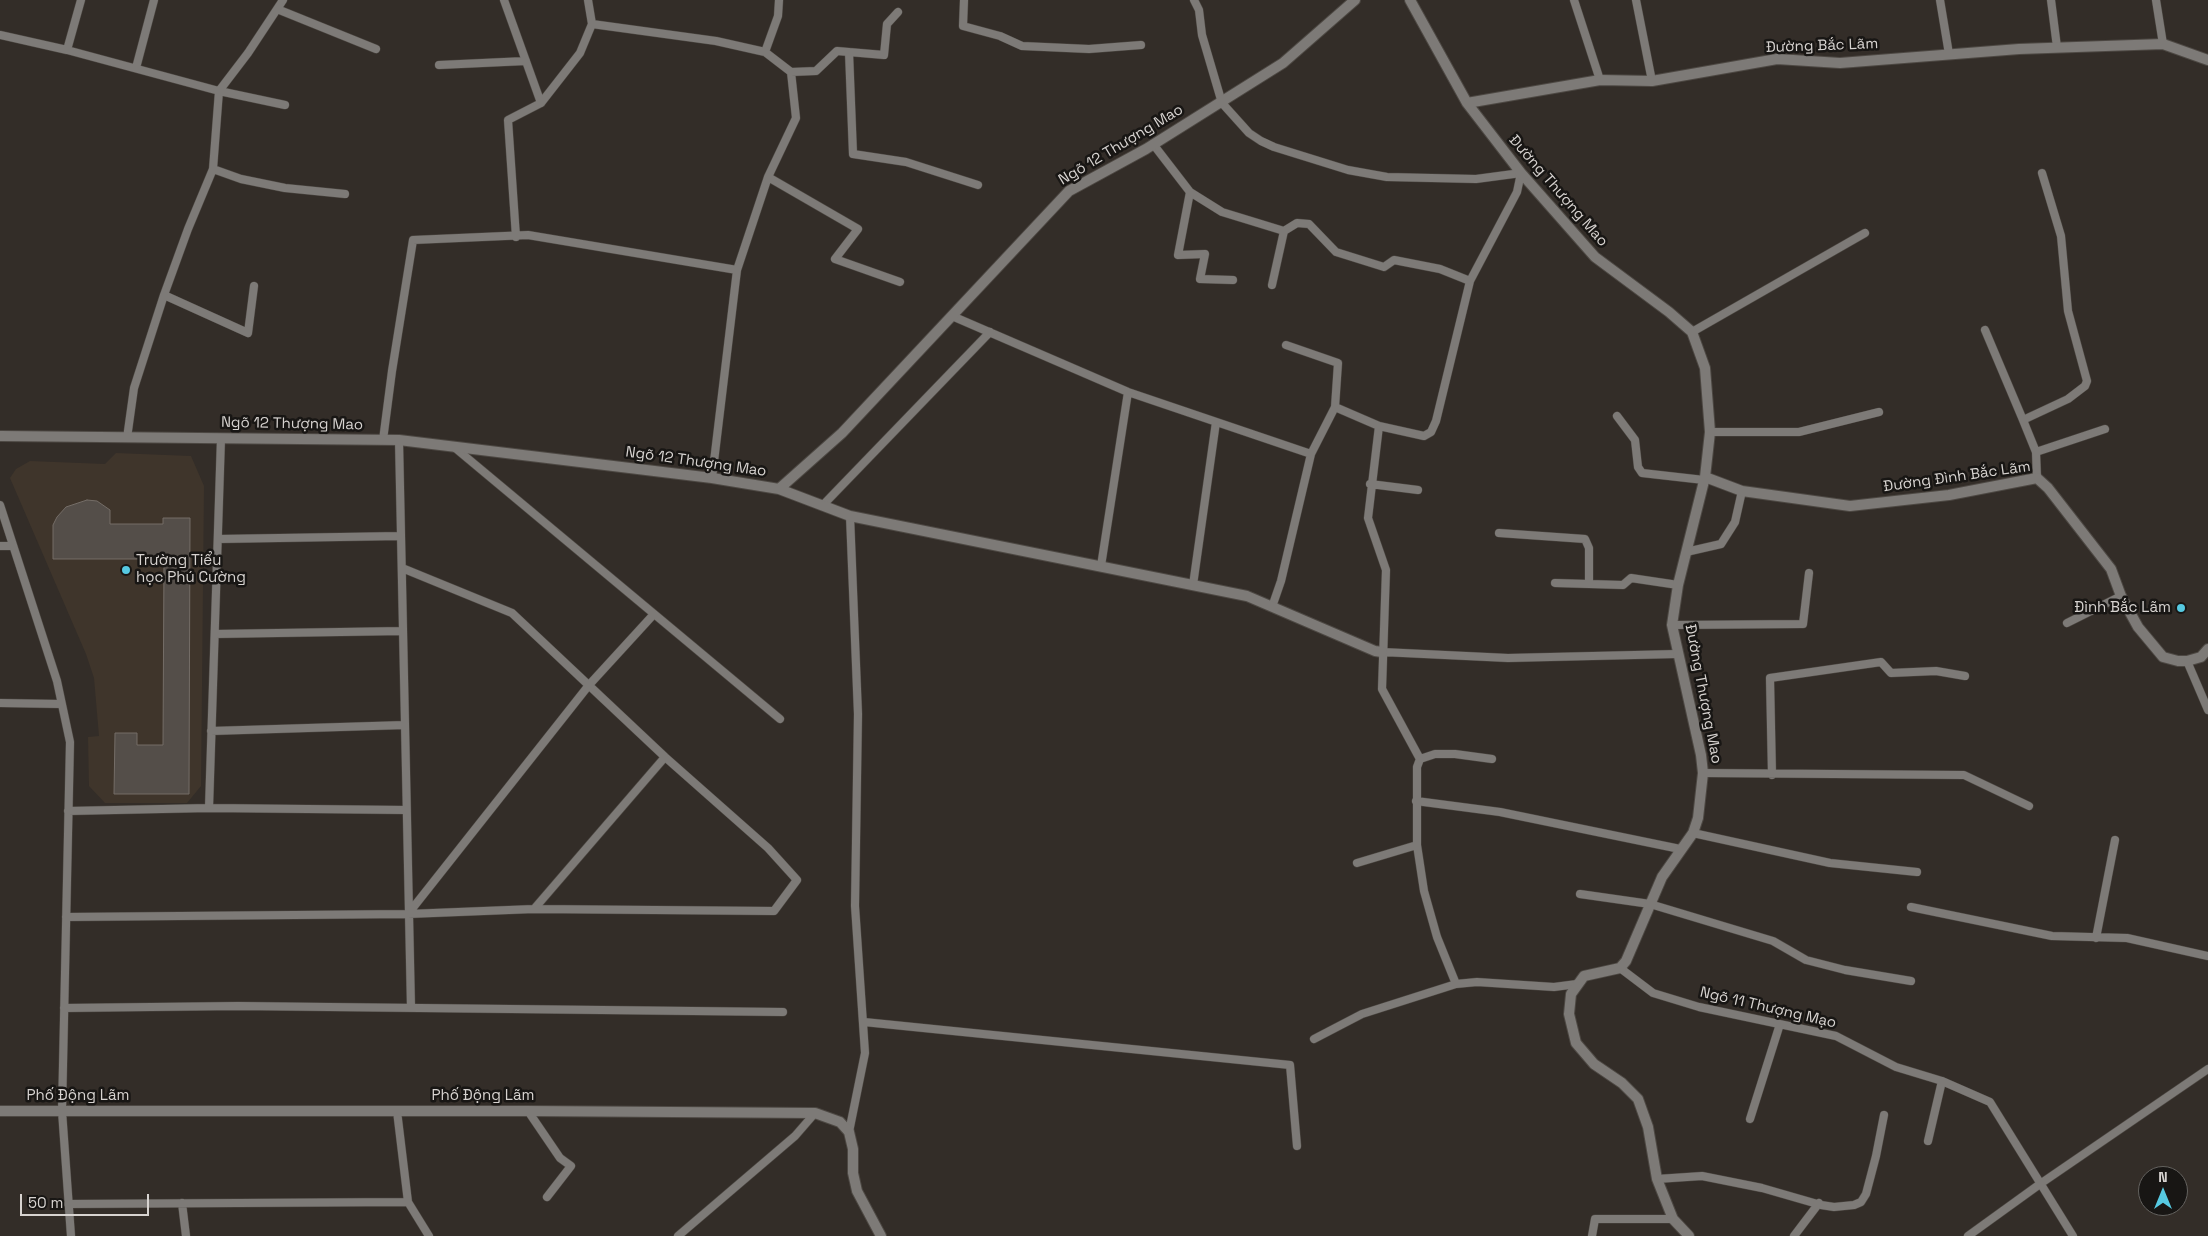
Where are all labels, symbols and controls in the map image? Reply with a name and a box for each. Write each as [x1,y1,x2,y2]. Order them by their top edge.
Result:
street label: Đường Bắc Lãm [1765,35,1879,57]
street label: Ngõ 12 Thượng Mao [1055,101,1187,189]
street label: Đường Thượng Mao [1505,132,1611,250]
street label: Ngõ 12 Thượng Mao [221,414,363,434]
street label: Ngõ 12 Thượng Mao [624,443,768,481]
street label: Đường Đình Bắc Lãm [1882,458,2032,496]
place label: Trường Tiểu học Phú Cường [136,552,246,587]
marker: Trường Tiểu học Phú Cường [120,564,132,576]
place label: Đình Bắc Lãm [2074,599,2171,617]
marker: Đình Bắc Lãm [2175,602,2187,614]
street label: Đường Thượng Mao [1681,623,1725,765]
street label: Ngõ 11 Thượng Mạo [1698,984,1838,1032]
street label: Phố Động Lãm [27,1087,129,1105]
street label: Phố Động Lãm [432,1087,534,1105]
north arrow [2138,1166,2188,1216]
text: N [2158,1168,2168,1186]
scale bar [22,1184,151,1216]
text: 50 m [28,1193,63,1212]

